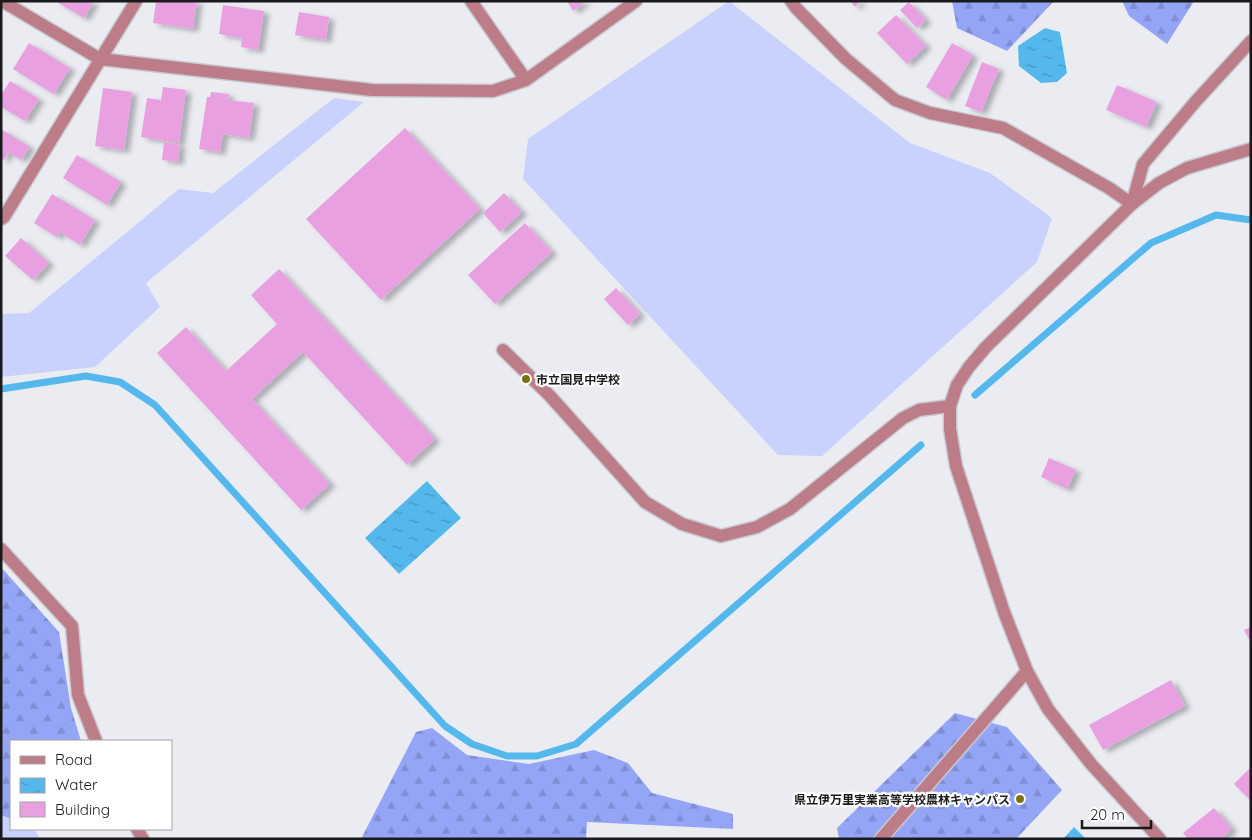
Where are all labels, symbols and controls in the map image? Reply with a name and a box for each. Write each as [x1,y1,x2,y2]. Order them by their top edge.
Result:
place label: 市立国見中学校 [536,372,620,387]
marker: 市立国見中学校 [520,373,532,385]
legend [10,740,172,830]
text: Road [55,750,92,769]
text: Water [55,775,98,794]
place label: 県立伊万里実業高等学校農林キャンパス [794,792,1010,807]
marker: 県立伊万里実業高等学校農林キャンパス [1014,793,1026,805]
scale bar [1082,798,1151,830]
text: Building [55,800,110,819]
text: 20 m [1090,805,1125,824]

